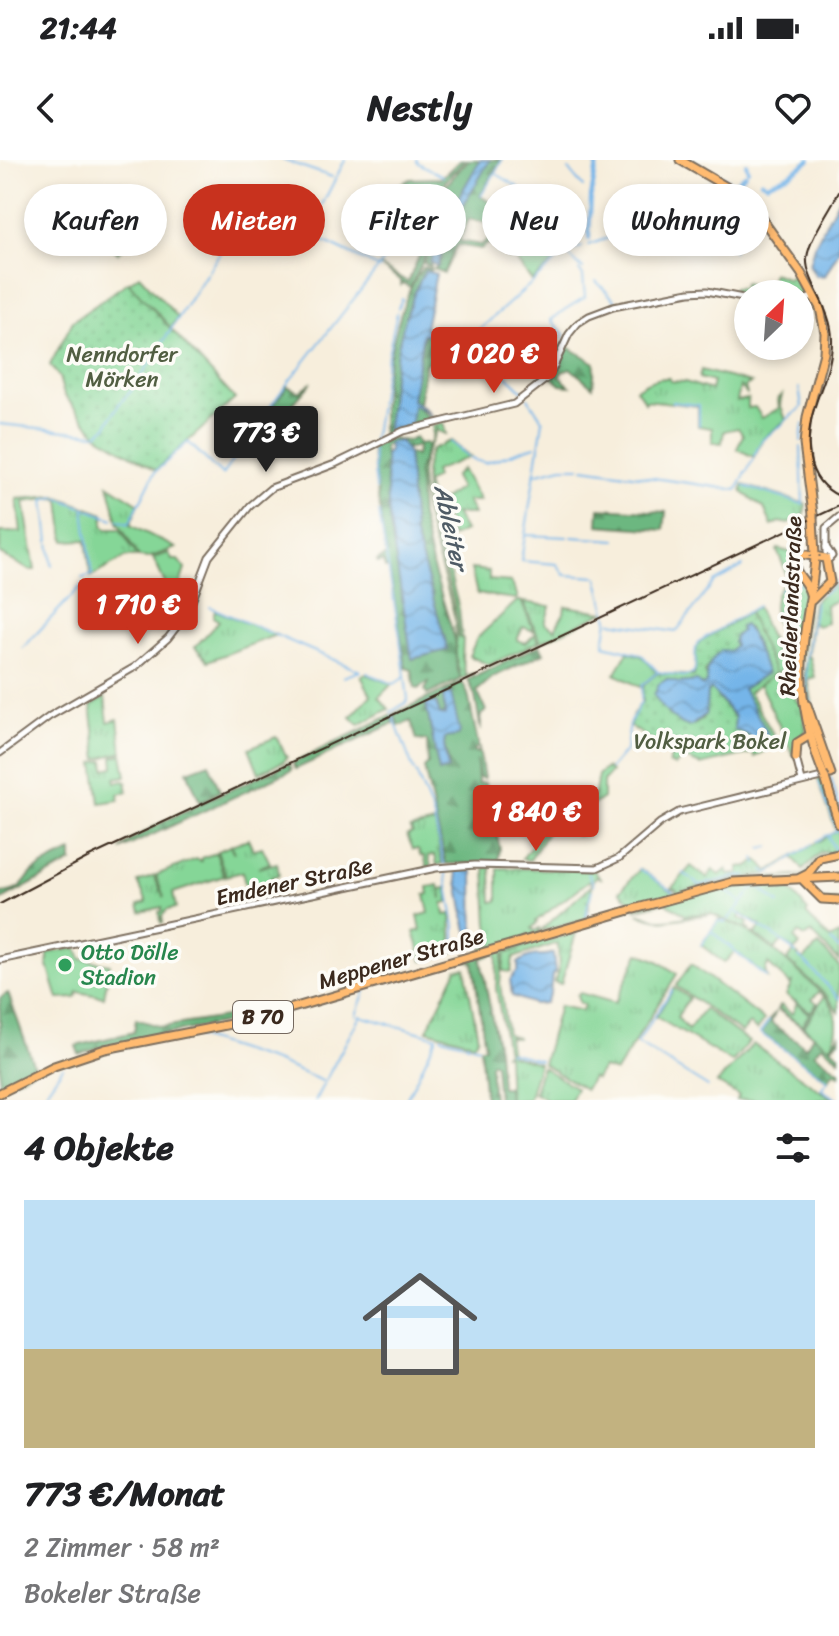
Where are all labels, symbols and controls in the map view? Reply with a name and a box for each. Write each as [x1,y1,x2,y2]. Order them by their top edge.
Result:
text: 21:44 [40,1,117,55]
text: Nestly [367,76,472,140]
icon: back [24,86,68,130]
icon: heart [771,86,815,130]
chip: Kaufen [24,184,167,256]
chip: Mieten [183,184,325,256]
chip: Filter [341,184,466,256]
chip: Neu [482,184,587,256]
chip: Wohnung [603,184,769,256]
north arrow [734,280,814,360]
map controls [734,280,814,360]
pin: 1 020 € [420,327,568,395]
text: 1 020 € [449,330,539,376]
park label: Nenndorfer Mörken [66,335,179,399]
pin: 773 € [210,406,322,474]
text: 773 € [232,409,300,455]
water label: Ableiter [421,480,481,577]
street label: Rheiderlandstraße [768,515,813,697]
pin: 1 710 € [64,578,212,646]
text: 1 710 € [96,581,180,627]
park label: Volkspark Bokel [634,722,787,761]
pin: 1 840 € [462,785,610,853]
text: 1 840 € [491,788,581,834]
street label: Emdener Straße [212,846,376,917]
street label: Meppener Straße [314,916,489,1001]
place label: Otto Dölle Stadion [81,933,179,997]
marker: Otto Dölle Stadion [56,956,74,974]
road number: B 70 [233,1001,293,1033]
text: 4 Objekte [24,1118,174,1178]
icon: filters [771,1126,815,1170]
icon: home [348,1252,492,1396]
text: 773 €/Monat [24,1464,225,1524]
text: 2 Zimmer · 58 m² [24,1524,220,1570]
text: Bokeler Straße [24,1570,201,1616]

